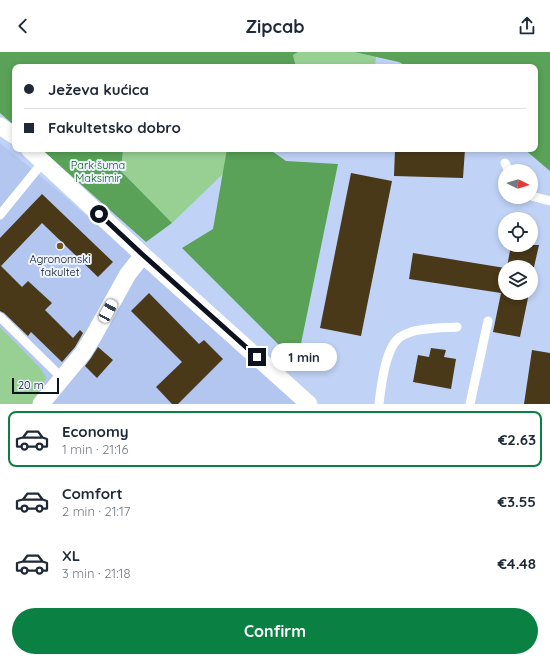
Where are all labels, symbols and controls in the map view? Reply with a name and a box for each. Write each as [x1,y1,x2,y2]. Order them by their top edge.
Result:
icon: back [12,15,34,37]
text: Zipcab [245,15,305,38]
icon: share [516,15,538,37]
text: Ježeva kućica [48,80,149,99]
text: Fakultetsko dobro [48,118,181,137]
park label: Park šuma Maksimir [71,158,125,185]
north arrow [498,164,538,204]
map controls [498,164,538,300]
route start [90,205,108,223]
button: locate [498,212,538,252]
marker: Agronomski fakultet [55,241,65,251]
place label: Agronomski fakultet [29,252,91,279]
button: layers [498,260,538,300]
car [97,298,119,324]
callout: 1 min [271,343,337,371]
route end [248,348,266,366]
text: 1 min [288,349,320,365]
scale bar [12,376,59,395]
text: 20 m [18,378,44,392]
icon: car [14,421,50,457]
text: Economy [62,422,129,441]
text: €2.63 [498,430,536,449]
text: 1 min · 21:16 [62,441,128,457]
icon: car [14,483,50,519]
text: Comfort [62,484,123,503]
text: €3.55 [498,492,536,511]
text: 2 min · 21:17 [62,503,130,519]
icon: car [14,545,50,581]
text: XL [62,546,80,565]
text: €4.48 [497,554,536,573]
text: 3 min · 21:18 [62,565,130,581]
button: Confirm [12,608,538,654]

